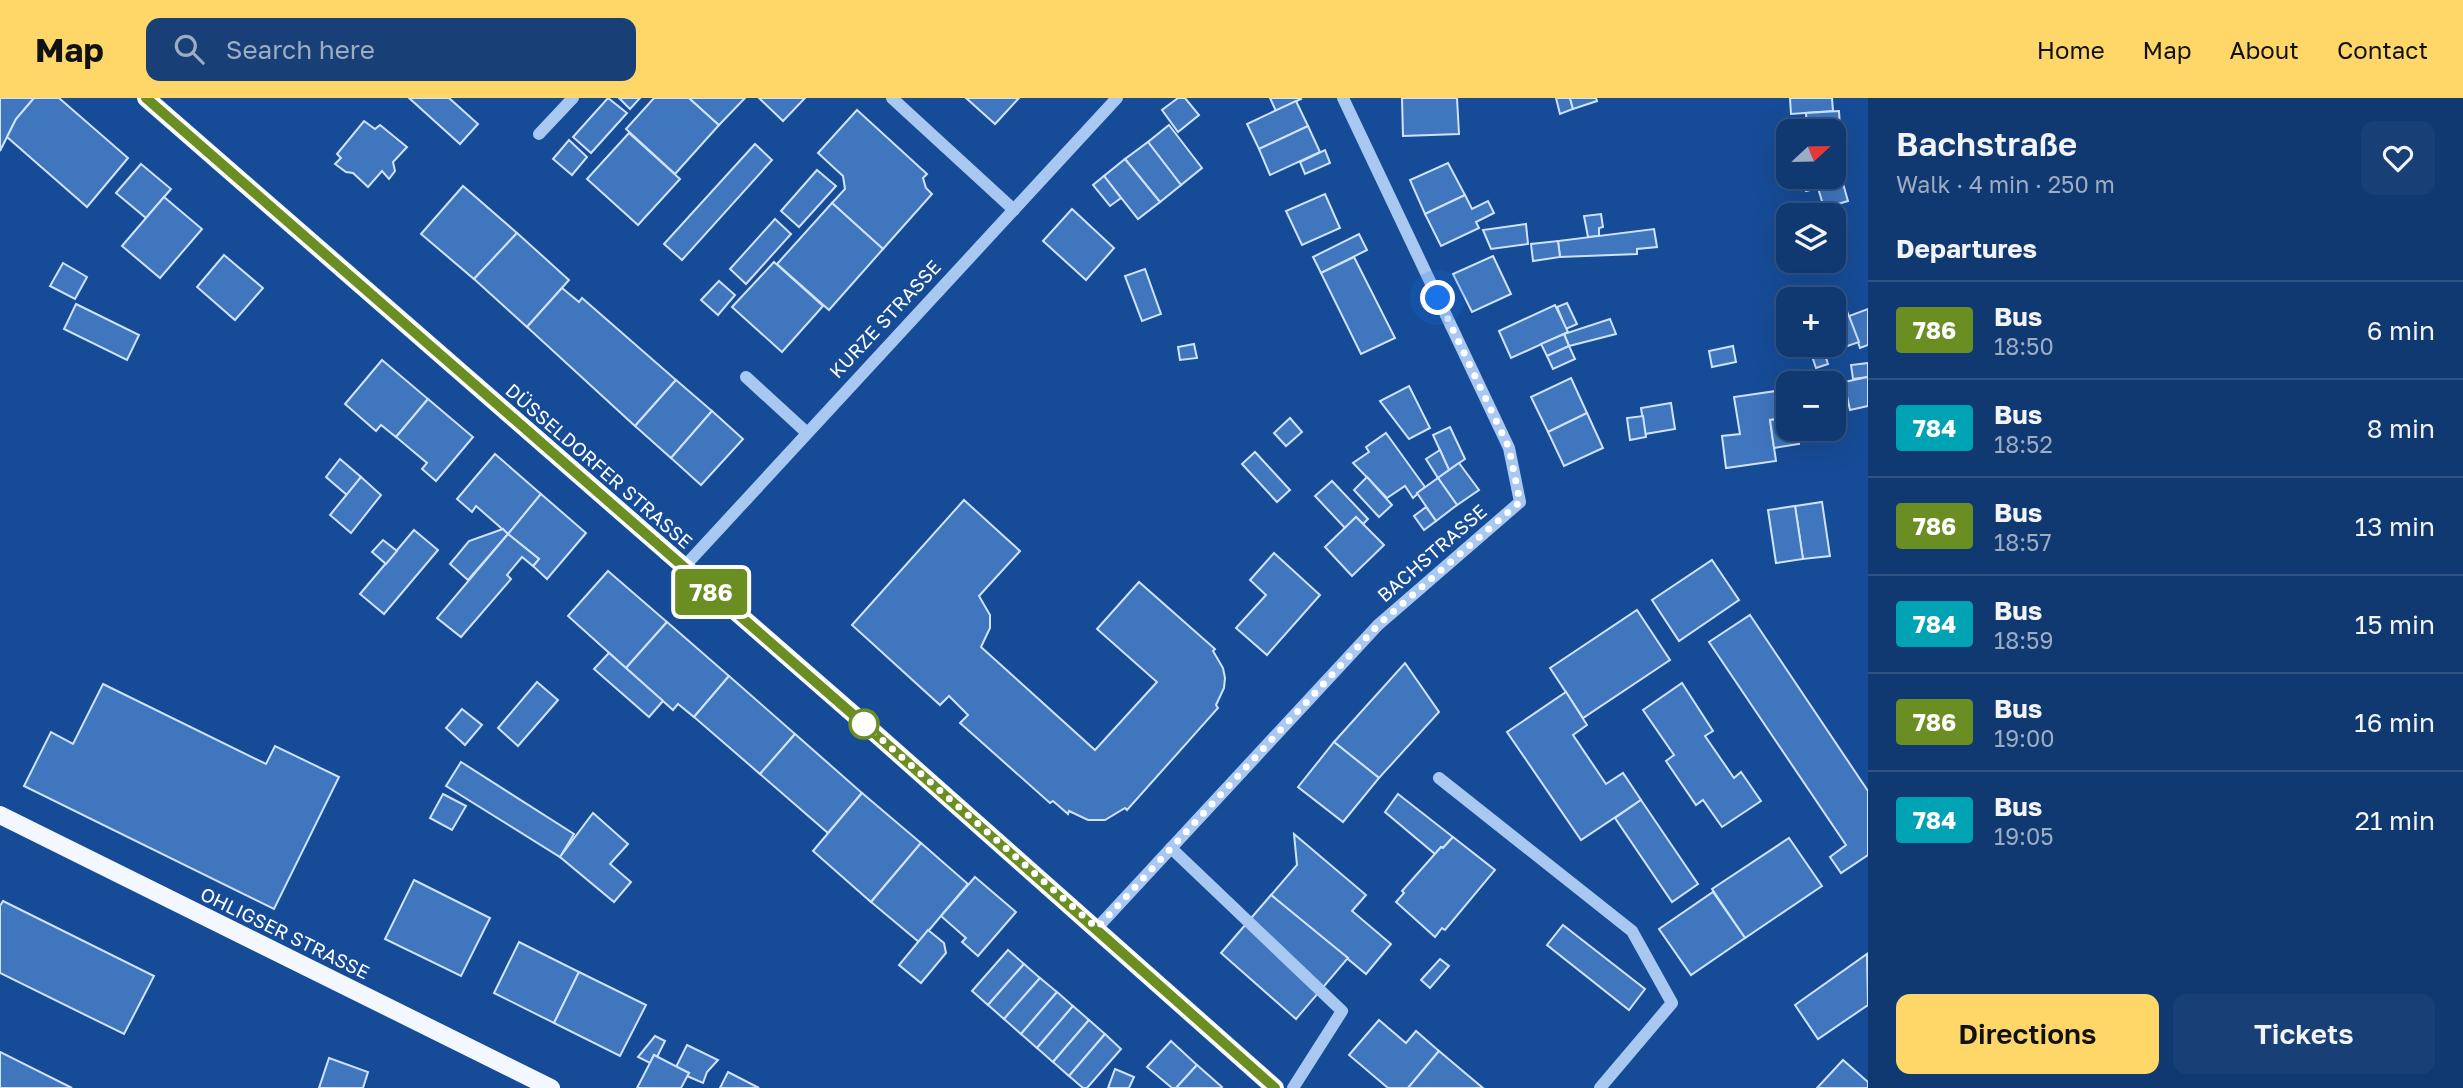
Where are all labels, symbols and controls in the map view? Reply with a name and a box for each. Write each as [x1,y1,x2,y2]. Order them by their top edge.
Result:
search box [146,18,636,81]
text: Map [35,30,104,69]
icon: search [170,30,208,68]
text: Search here [226,34,375,65]
text: Home [2037,35,2105,64]
text: Map [2143,35,2192,64]
text: About [2230,35,2299,64]
text: Contact [2337,35,2428,64]
north arrow [1776,119,1846,189]
map controls [1776,119,1846,441]
button: heart [2361,121,2435,195]
text: Bachstraße [1896,124,2077,163]
text: Walk · 4 min · 250 m [1896,170,2115,198]
button: layers [1776,203,1846,273]
text: Departures [1896,233,2037,264]
street label: KURZE STRASSE [824,255,945,382]
your location [1420,280,1455,315]
button: + [1776,287,1846,357]
text: Bus [1994,301,2042,332]
text: 786 [1913,315,1956,344]
text: 6 min [2367,315,2435,346]
text: 18:50 [1994,332,2054,360]
button: − [1776,371,1846,441]
street label: DÜSSELDORFER STRASSE [501,378,697,553]
text: Bus [1994,399,2042,430]
text: 784 [1913,413,1956,442]
text: 8 min [2367,413,2435,444]
text: 18:52 [1994,430,2053,458]
text: Bus [1994,497,2042,528]
street label: BACHSTRASSE [1372,499,1491,606]
text: 786 [1913,511,1956,540]
text: 13 min [2355,511,2435,542]
text: 18:57 [1994,528,2052,556]
line badge: 786 [671,569,751,615]
text: 786 [689,577,733,606]
text: Bus [1994,595,2042,626]
text: 784 [1913,609,1956,638]
text: 15 min [2355,609,2435,640]
text: 18:59 [1994,626,2053,654]
text: Bus [1994,693,2042,724]
text: 786 [1913,707,1956,736]
text: 16 min [2354,707,2435,738]
unlabelled marker [849,709,879,739]
text: 19:00 [1994,724,2055,752]
text: Bus [1994,791,2042,822]
text: 784 [1913,805,1956,834]
text: 21 min [2355,805,2435,836]
text: 19:05 [1994,822,2054,850]
street label: OHLIGSER STRASSE [197,882,374,983]
button: Directions [1896,994,2159,1074]
button: Tickets [2173,994,2435,1074]

